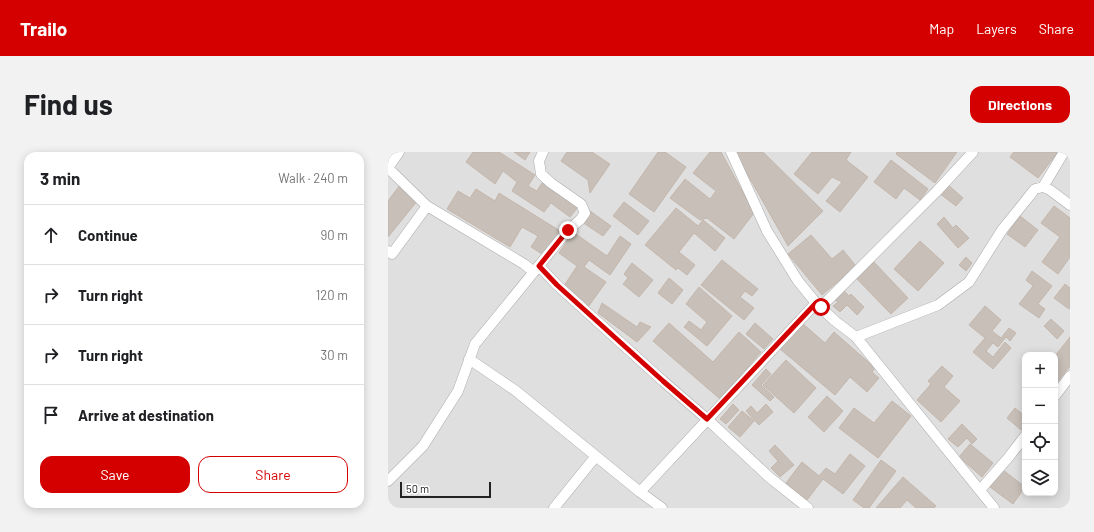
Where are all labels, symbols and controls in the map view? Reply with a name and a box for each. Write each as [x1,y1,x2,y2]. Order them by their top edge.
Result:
text: Trailo [20,17,67,40]
text: Map [929,20,954,37]
text: Layers [976,20,1017,37]
text: Share [1039,20,1074,37]
button: Directions [970,86,1070,123]
text: Find us [24,87,113,121]
text: 3 min [40,168,80,188]
text: Walk · 240 m [278,170,348,186]
route end [559,221,577,239]
icon: ahead [40,224,62,246]
text: Continue [78,226,138,244]
text: 90 m [321,227,348,243]
icon: right [40,284,62,306]
text: Turn right [78,286,143,304]
text: 120 m [316,287,348,303]
route start [812,298,830,316]
icon: right [40,344,62,366]
text: Turn right [78,346,143,364]
text: 30 m [321,347,348,363]
map controls [1022,352,1058,496]
button: + [1022,352,1058,388]
button: − [1022,388,1058,424]
icon: arrive [40,404,62,426]
text: Arrive at destination [78,406,214,424]
button: locate [1022,424,1058,460]
button: Save [40,456,190,493]
button: Share [198,456,348,493]
button: layers [1022,460,1058,496]
scale bar [400,480,491,499]
text: 50 m [406,482,429,495]

